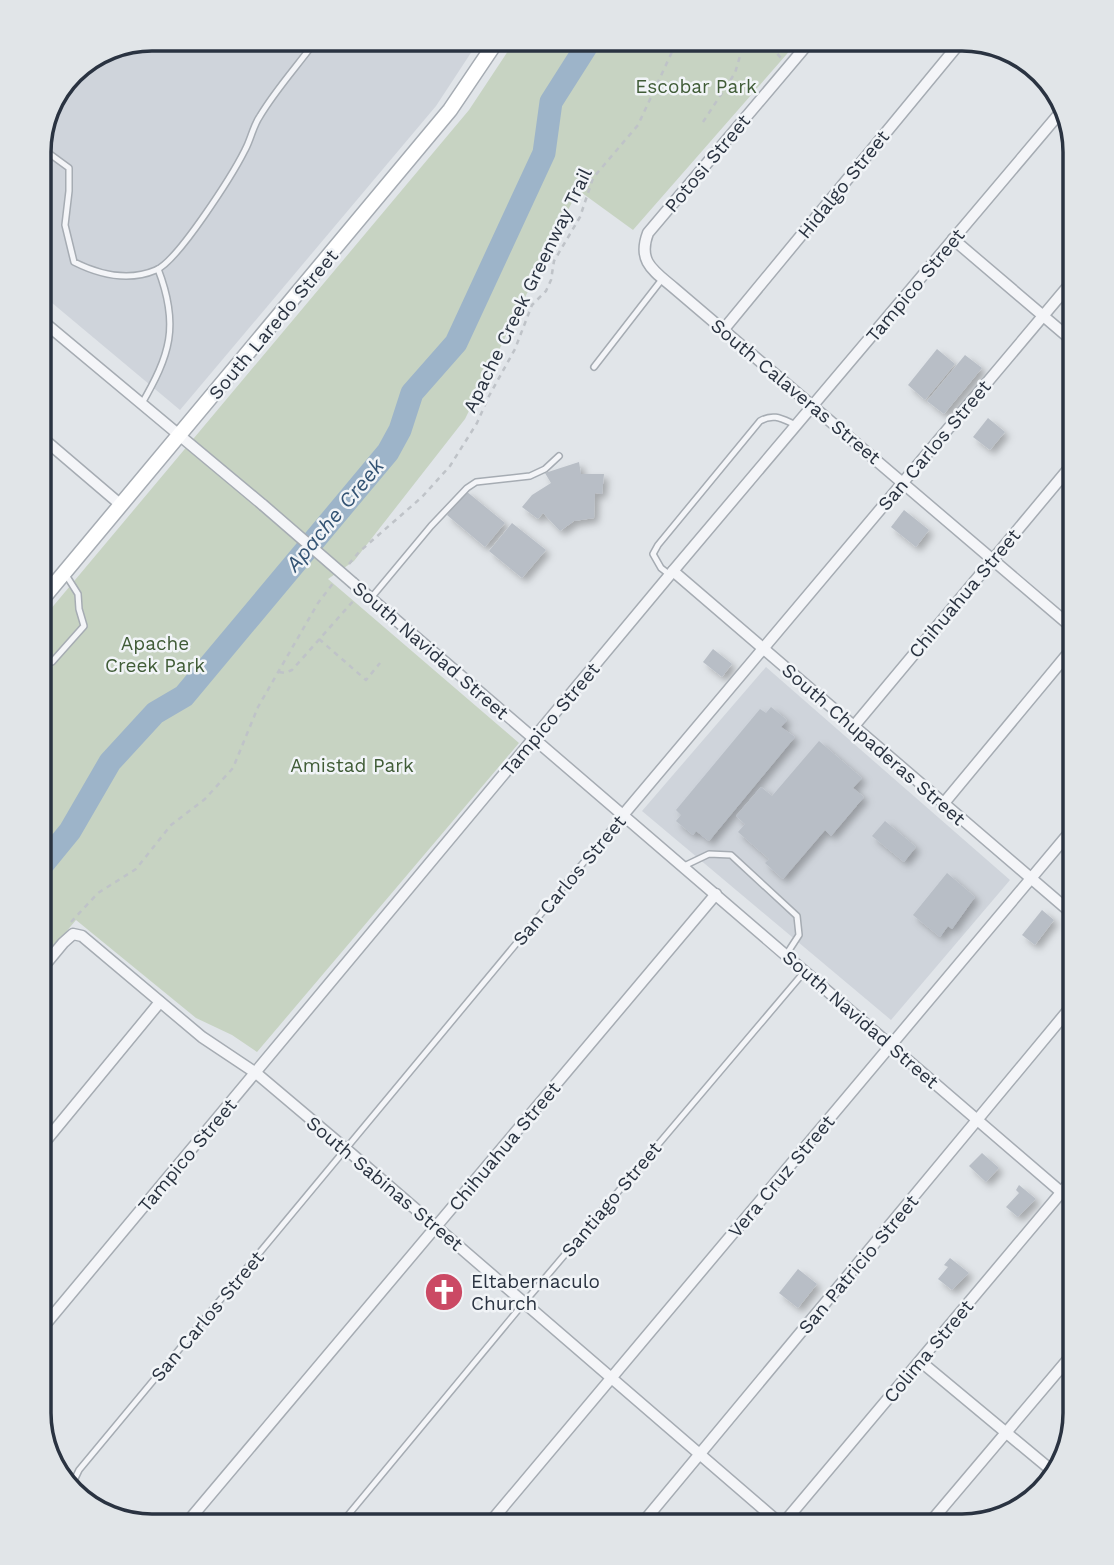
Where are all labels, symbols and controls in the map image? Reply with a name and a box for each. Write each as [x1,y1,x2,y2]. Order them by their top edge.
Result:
park label: Escobar Park [635,75,757,98]
street label: Potosi Street [660,110,755,217]
street label: Hidalgo Street [793,126,894,243]
street label: Apache Creek Greenway Trail [458,164,597,416]
street label: Tampico Street [861,224,970,347]
street label: South Laredo Street [204,245,343,404]
street label: South Calaveras Street [706,314,885,469]
street label: San Carlos Street [873,375,996,515]
water label: Apache Creek [280,453,389,577]
street label: Chihuahua Street [904,524,1025,663]
street label: South Navidad Street [348,576,513,724]
park label: Apache Creek Park [105,632,205,677]
street label: Tampico Street [496,658,605,781]
street label: South Chupaderas Street [777,658,970,830]
park label: Amistad Park [290,754,414,777]
street label: San Carlos Street [508,810,631,950]
street label: South Navidad Street [778,945,943,1093]
street label: Chihuahua Street [444,1077,565,1216]
street label: Tampico Street [133,1094,242,1217]
street label: Vera Cruz Street [723,1110,839,1242]
street label: South Sabinas Street [302,1111,468,1256]
street label: Santiago Street [557,1137,666,1262]
street label: San Patricio Street [793,1190,923,1339]
street label: San Carlos Street [146,1246,269,1386]
place label: Eltabernaculo Church [471,1270,600,1315]
church icon: Eltabernaculo Church [423,1271,465,1313]
street label: Colima Street [879,1295,978,1408]

